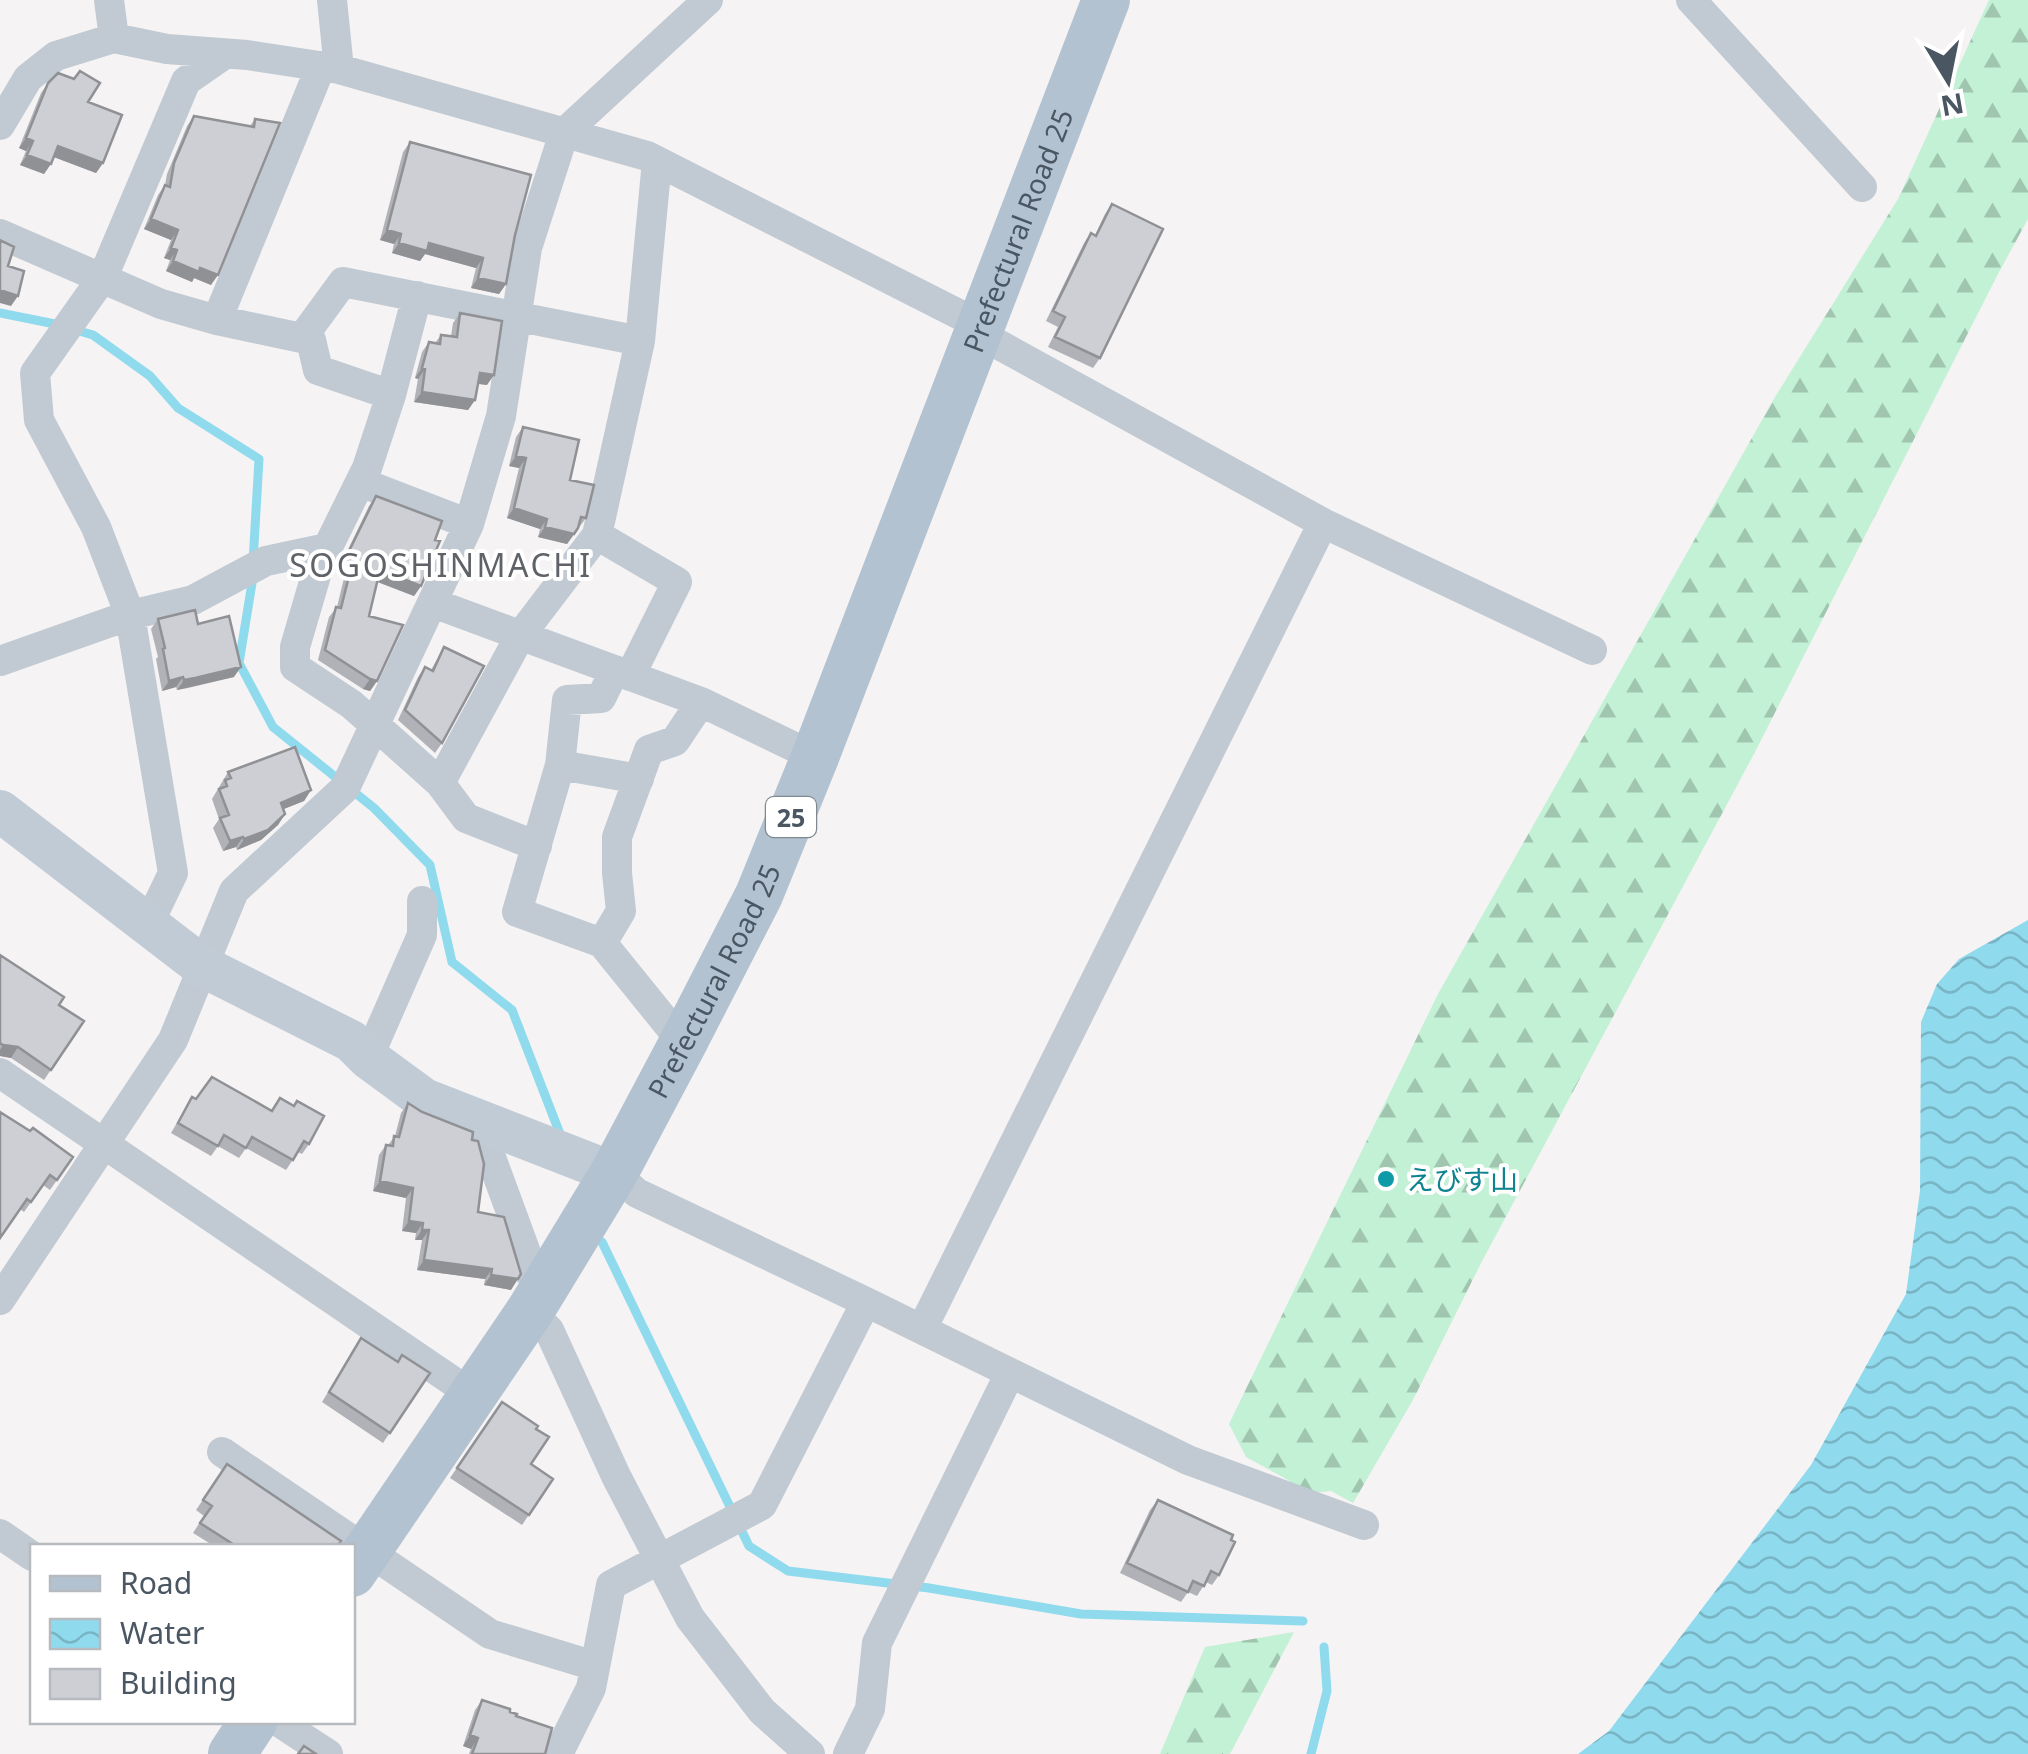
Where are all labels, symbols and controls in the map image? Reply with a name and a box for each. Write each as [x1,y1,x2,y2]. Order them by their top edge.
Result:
north arrow [1898,30,1998,130]
text: N [1938,85,1967,126]
street label: Prefectural Road 25 [953,103,1081,358]
district label: SOGOSHINMACHI [289,543,593,586]
road number: 25 [766,797,816,837]
street label: Prefectural Road 25 [638,858,789,1104]
place label: えびす山 [1406,1160,1518,1198]
marker: えびす山 [1375,1168,1397,1190]
legend [30,1544,355,1724]
text: Road [120,1562,192,1603]
text: Water [120,1612,204,1653]
text: Building [120,1662,237,1703]

